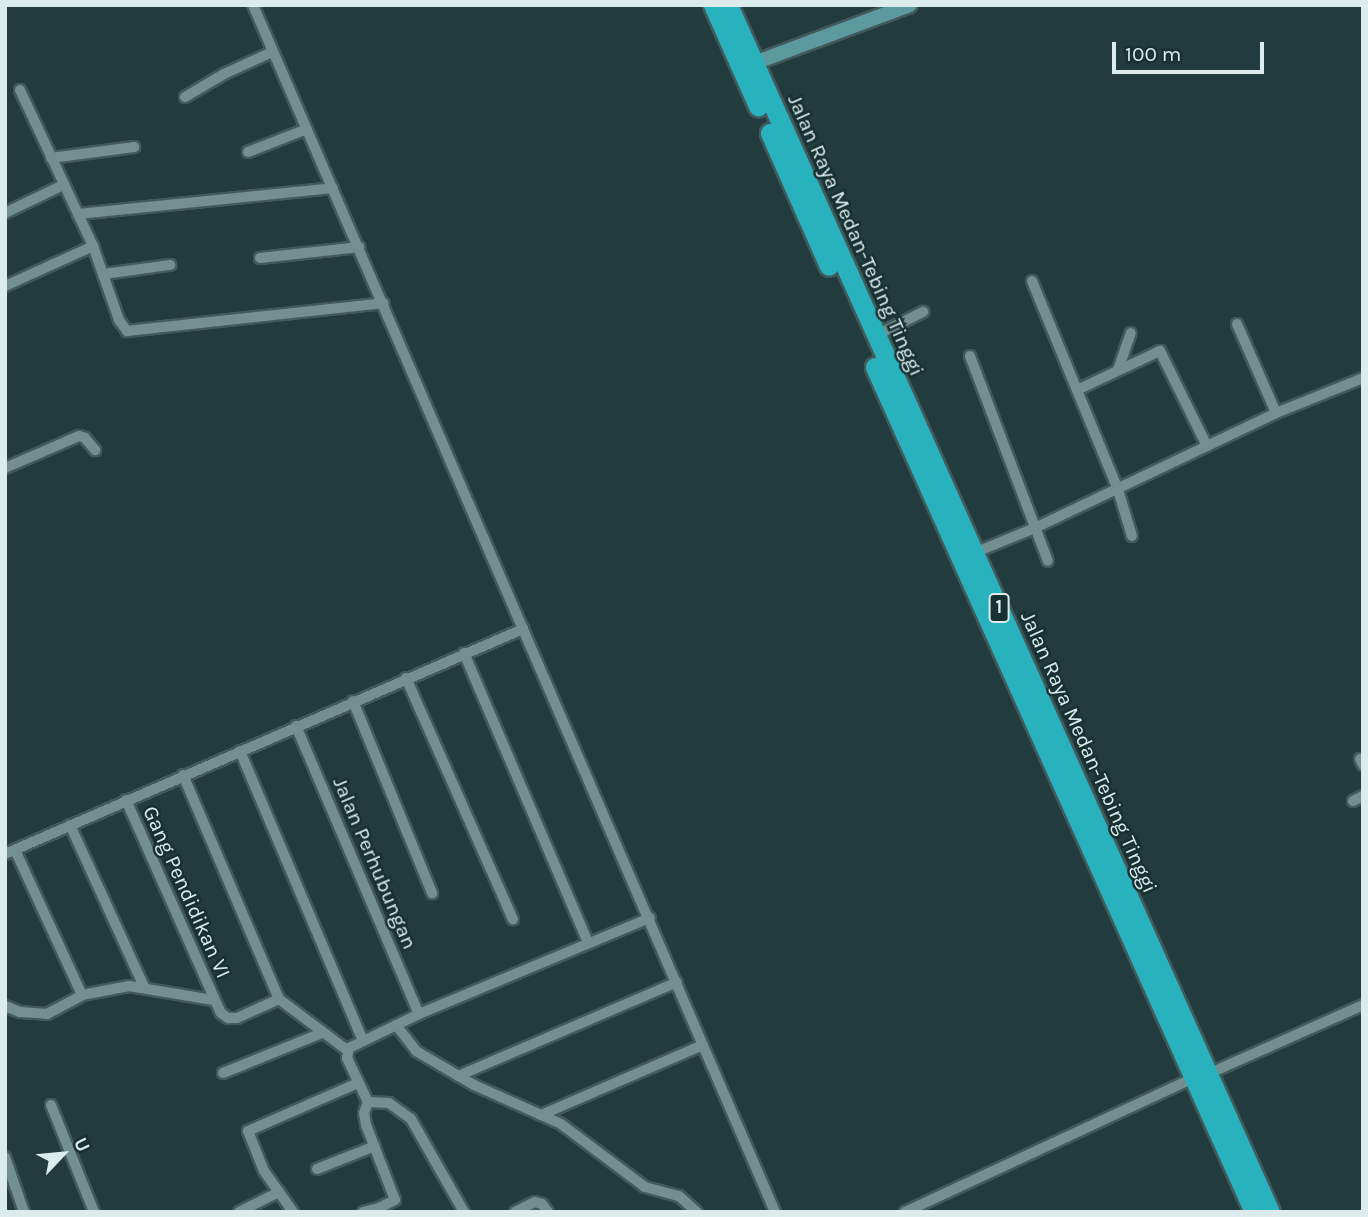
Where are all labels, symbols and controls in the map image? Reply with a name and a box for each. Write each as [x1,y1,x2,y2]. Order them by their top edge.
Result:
scale bar [1116,28,1268,72]
text: 100 m [1125,42,1182,66]
street label: Jalan Raya Medan-Tebing Tinggi [782,90,930,380]
road number: 1 [988,593,1010,624]
street label: Jalan Raya Medan-Tebing Tinggi [1015,607,1163,897]
street label: Jalan Perhubungan [327,773,423,953]
street label: Gang Pendidikan VI [138,802,236,982]
north arrow [28,1119,98,1189]
text: U [69,1134,95,1156]

